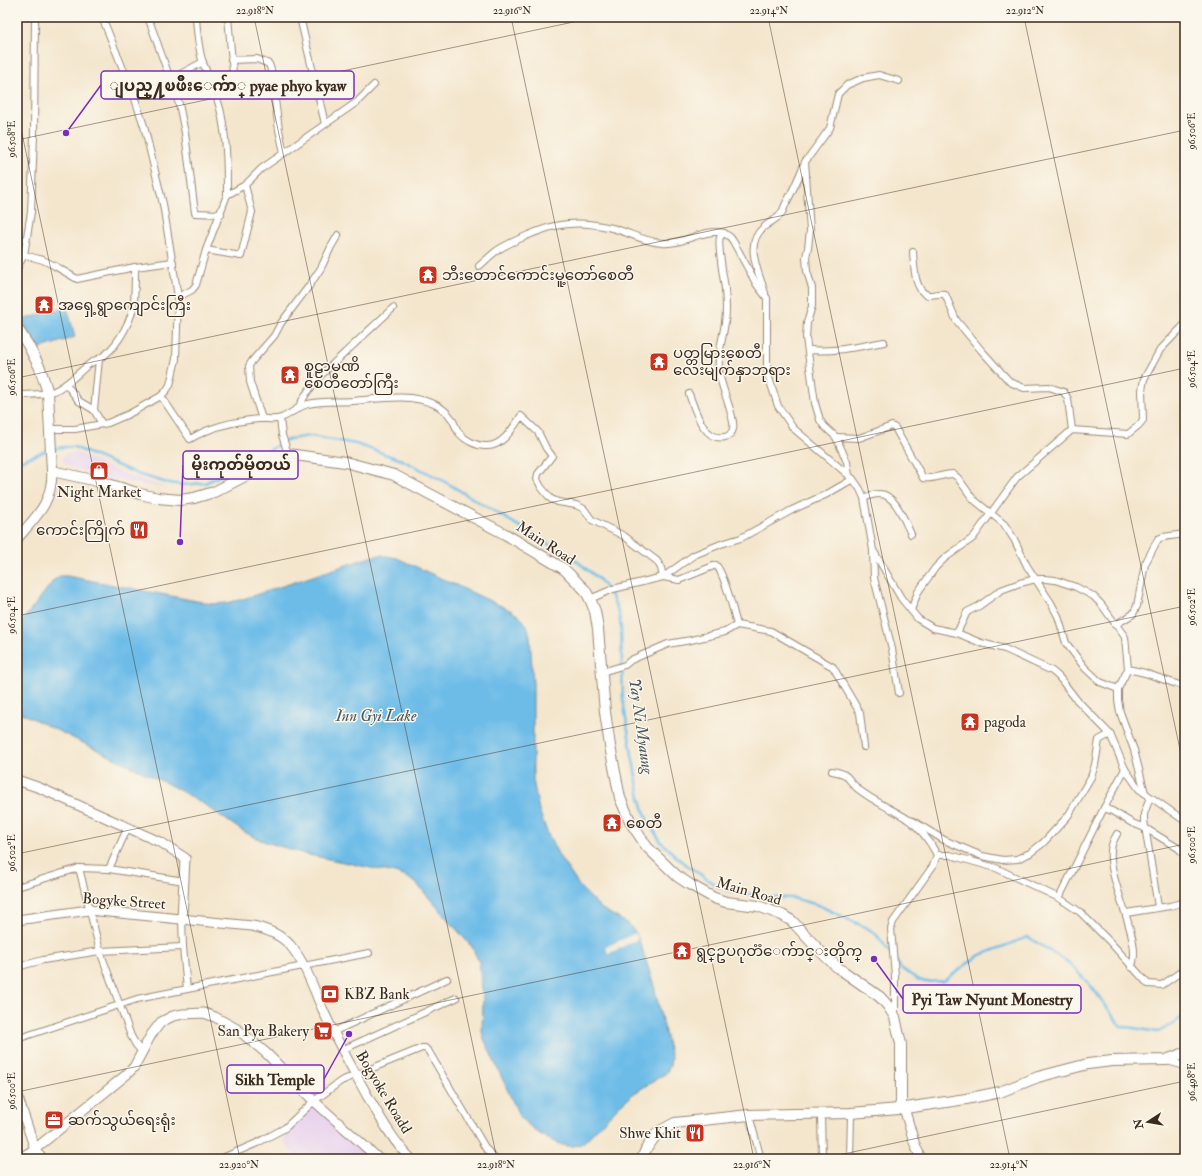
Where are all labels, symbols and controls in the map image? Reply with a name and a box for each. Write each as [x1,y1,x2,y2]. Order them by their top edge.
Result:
text: 22.918°N [236,5,274,17]
text: 22.916°N [493,5,531,17]
text: 22.914°N [750,5,788,17]
text: 22.912°N [1006,5,1044,17]
callout: ျပည္႔ၿဖိဳးေက်ာ္ pyae phyo kyaw [101,71,354,99]
text: ျပည္႔ၿဖိဳးေက်ာ္ pyae phyo kyaw [110,74,348,100]
text: 96.506°E [1186,112,1198,151]
text: 96.508°E [6,121,18,158]
temple icon: ဘီးတောင်ကောင်းမူ့တော်စေတီ [417,264,439,286]
place label: ဘီးတောင်ကောင်းမူ့တော်စေတီ [442,265,634,287]
temple icon: အရှေ့ရွာကျောင်းကြီး [33,294,55,316]
place label: အရှေ့ရွာကျောင်းကြီး [58,295,191,317]
place label: ပတ္တမြား‌စေတီ‌ လေးမျက်နှာဘုရား [673,343,791,382]
text: 96.504°E [1186,350,1198,389]
temple icon: ပတ္တမြား‌စေတီ‌ လေးမျက်နှာဘုရား [648,351,670,373]
place label: စူဠာမဏိ စေတီတော်ကြီး [304,356,399,395]
text: 96.506°E [6,358,18,397]
temple icon: စူဠာမဏိ စေတီတော်ကြီး [279,364,301,386]
callout: မိုးကုတ်မိုတယ် [183,451,298,479]
text: မိုးကုတ်မိုတယ် [191,453,291,478]
shop icon: Night Market [88,460,110,482]
place label: Night Market [57,483,141,502]
street label: Main Road [513,517,579,570]
restaurant icon: ကောင်းကြိုက် [128,519,150,541]
place label: ကောင်းကြိုက် [36,520,125,542]
text: 96.502°E [1186,588,1198,627]
text: 96.504°E [6,596,18,635]
water label: Yay Ni Myaung [624,677,658,776]
water label: Inn Gyi Lake [335,706,417,726]
temple icon: pagoda [959,711,981,733]
place label: pagoda [983,713,1027,733]
temple icon: စေတီ [601,812,623,834]
place label: စေတီ [626,813,662,833]
text: 96.500°E [1186,826,1198,865]
text: 96.502°E [6,834,18,873]
street label: Main Road [714,873,784,910]
street label: Bogyke Street [82,889,167,914]
temple icon: ရွင္ဥပဂုတၱေက်ာင္းတိုက္ [671,940,693,962]
place label: ရွင္ဥပဂုတၱေက်ာင္းတိုက္ [696,941,863,963]
bank icon: KBZ Bank [319,983,341,1005]
place label: KBZ Bank [344,985,410,1004]
callout: Pyi Taw Nyunt Monestry [903,985,1081,1013]
text: Pyi Taw Nyunt Monestry [911,990,1074,1011]
supermarket icon: San Pya Bakery [312,1020,334,1042]
place label: San Pya Bakery [218,1022,309,1041]
street label: Bogyoke Roadd [351,1047,416,1138]
text: 96.498°E [1186,1063,1198,1102]
callout: Sikh Temple [227,1065,324,1093]
text: Sikh Temple [235,1070,315,1091]
text: 96.500°E [6,1072,18,1111]
north arrow [1128,1102,1168,1142]
office icon: ဆက်သွယ်ရေးရုံး [43,1109,65,1131]
place label: ဆက်သွယ်ရေးရုံး [68,1110,176,1132]
text: N [1131,1117,1146,1131]
restaurant icon: Shwe Khit [684,1122,706,1144]
place label: Shwe Khit [619,1124,681,1143]
text: 22.920°N [219,1159,259,1171]
text: 22.918°N [477,1159,515,1171]
text: 22.916°N [733,1159,771,1171]
text: 22.914°N [990,1159,1028,1171]

